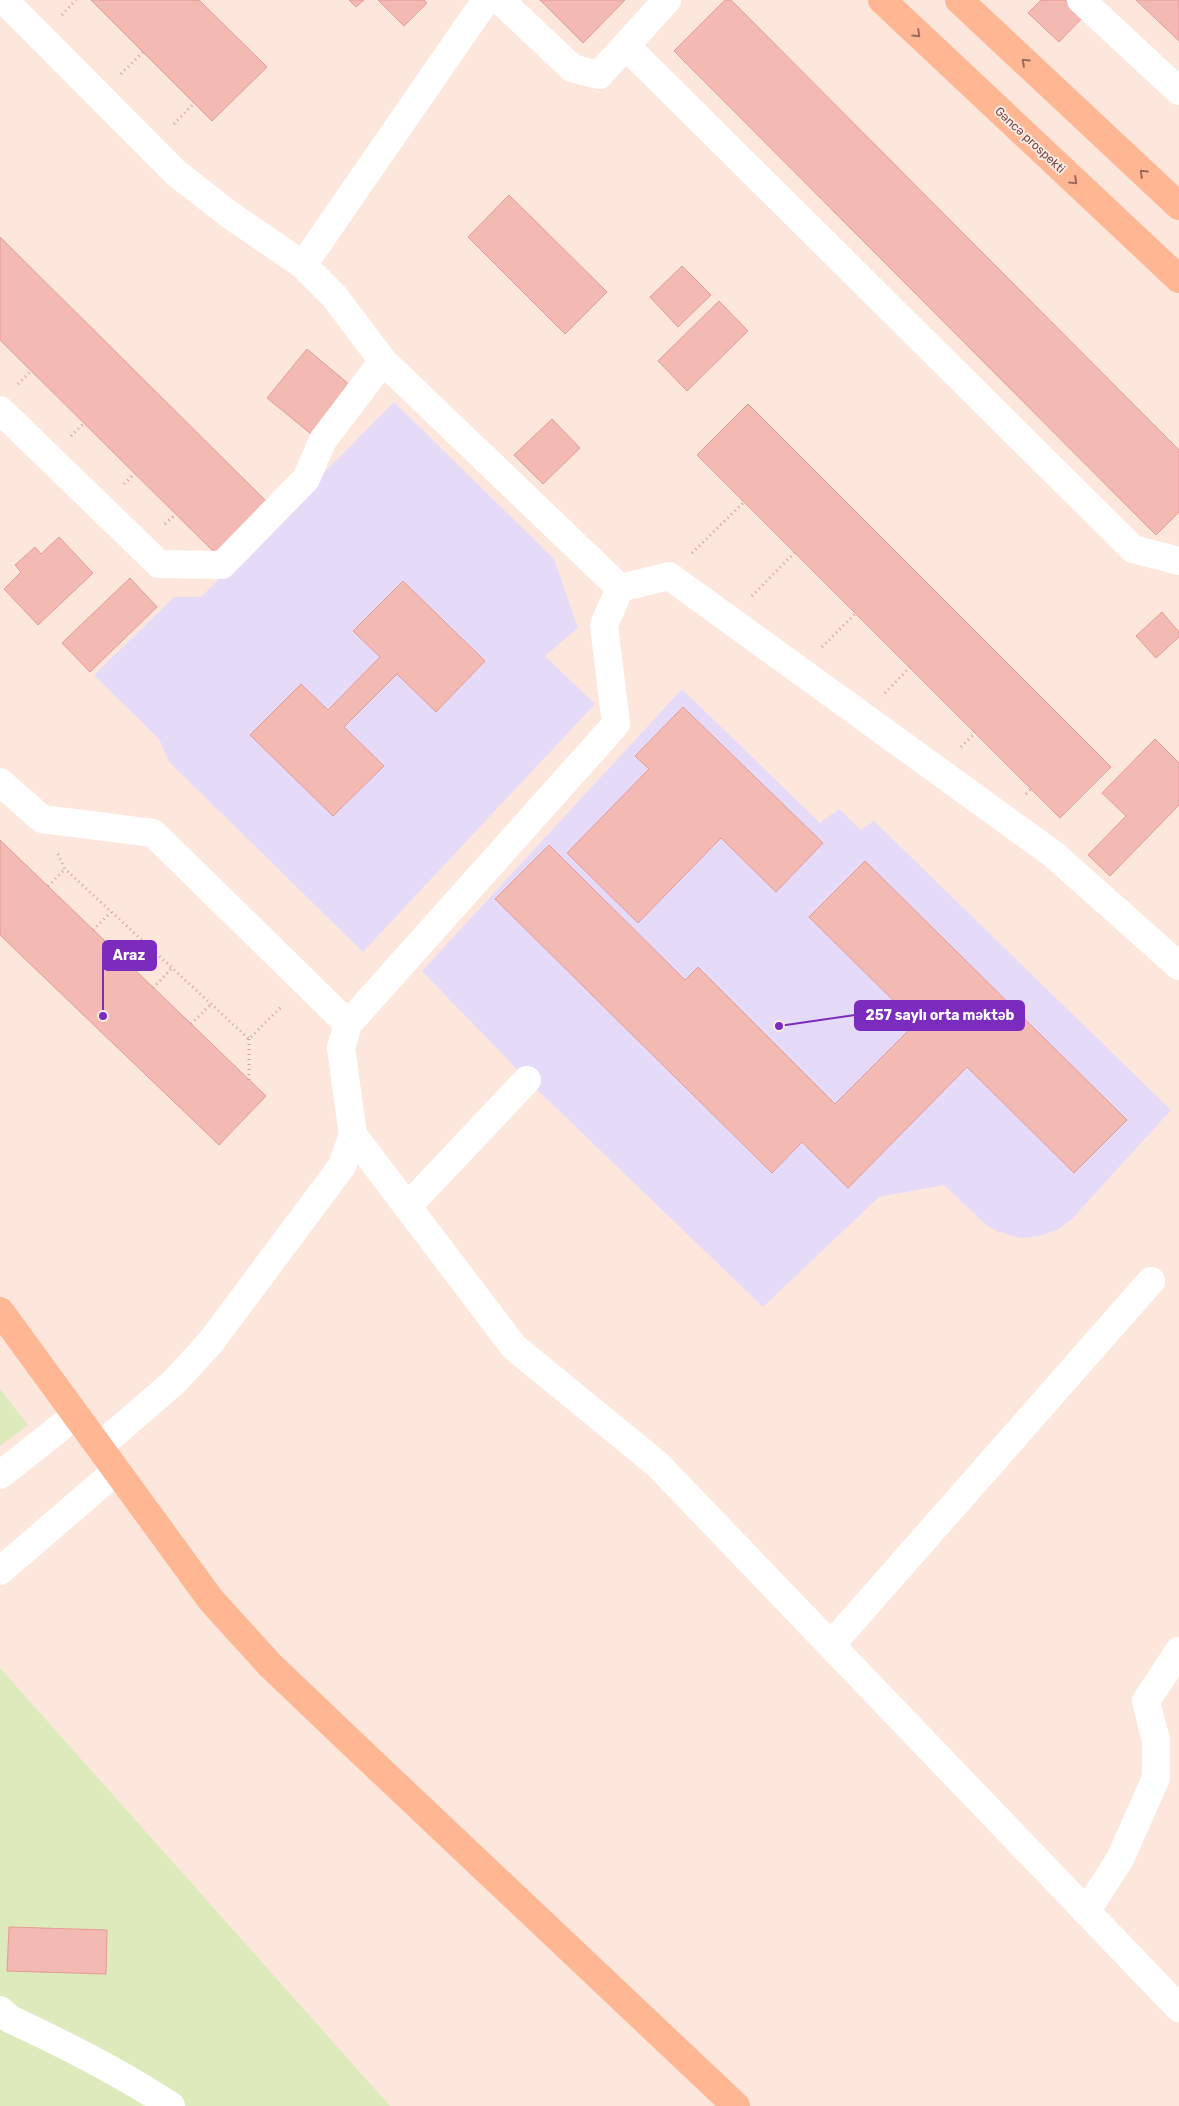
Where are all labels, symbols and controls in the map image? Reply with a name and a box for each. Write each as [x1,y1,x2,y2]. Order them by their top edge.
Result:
one-way arrow [911,28,920,37]
one-way arrow [1021,59,1030,68]
street label: Gəncə prospekti [992,104,1068,176]
one-way arrow [1140,170,1149,179]
one-way arrow [1068,175,1077,184]
callout: Araz [103,941,156,970]
text: Araz [113,947,145,964]
callout: 257 saylı orta məktəb [855,1001,1024,1030]
text: 257 saylı orta məktəb [866,1007,1015,1024]

